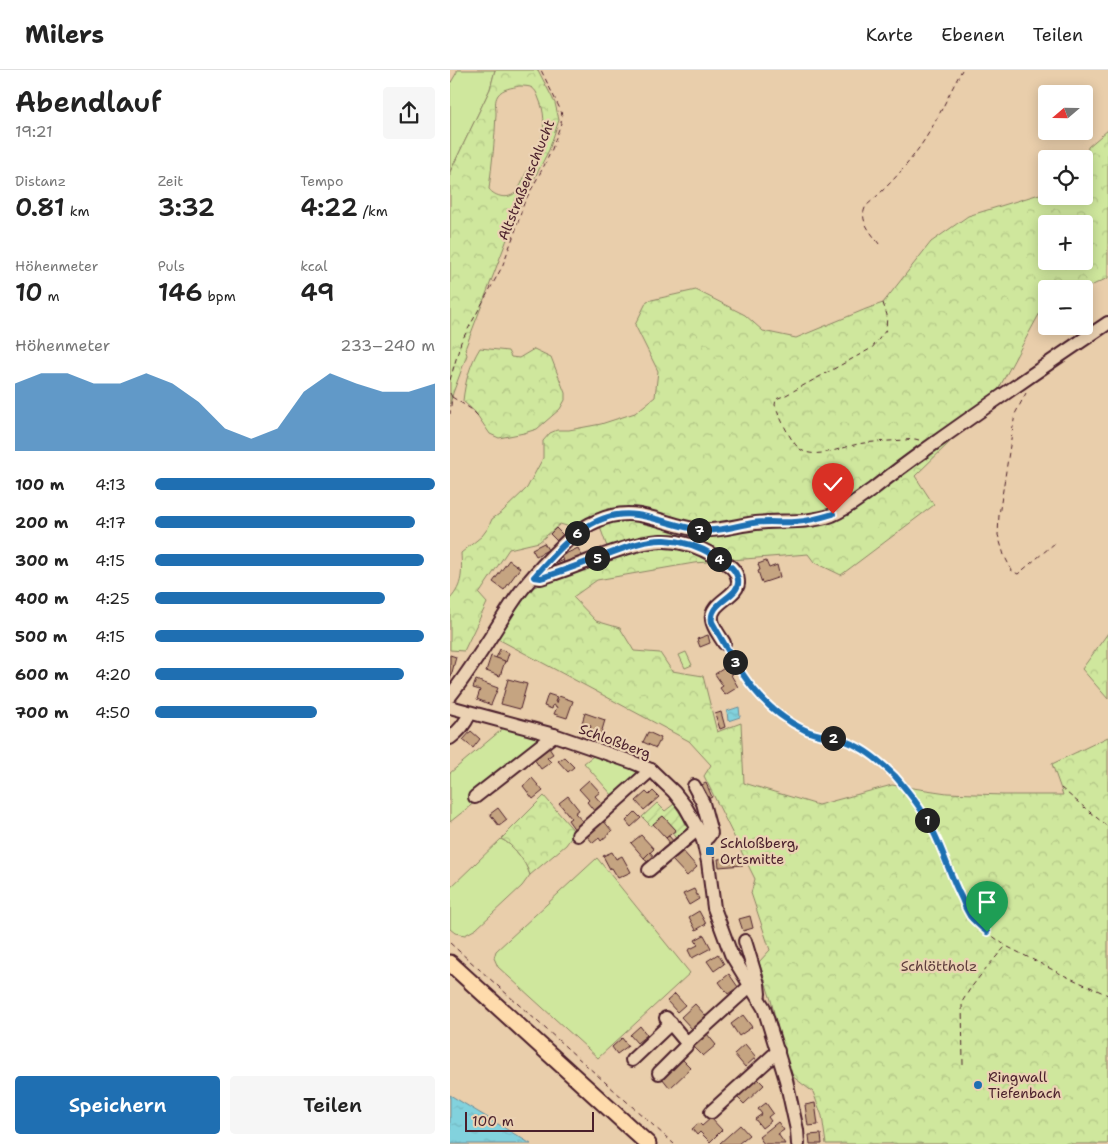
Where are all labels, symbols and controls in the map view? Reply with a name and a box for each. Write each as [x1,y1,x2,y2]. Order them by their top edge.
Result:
text: Milers [25,19,104,51]
text: Karte [866,23,913,47]
text: Ebenen [941,23,1005,47]
text: Teilen [1033,23,1083,47]
text: Abendlauf [15,83,162,121]
north arrow [1038,85,1092,140]
map controls [1038,85,1093,335]
button: share [383,87,435,139]
street label: Altstraßenschlucht [494,117,558,243]
text: 19:21 [15,121,53,142]
button: locate [1038,150,1093,205]
text: Distanz [15,172,66,190]
text: Zeit [158,172,183,190]
text: Tempo [300,172,343,190]
text: 0.81 [15,190,65,224]
text: 3:32 [158,190,215,224]
text: 4:22 [300,190,358,224]
text: km [65,202,90,220]
text: /km [358,202,388,220]
button: + [1038,215,1093,270]
text: Höhenmeter [15,257,98,275]
text: Puls [158,257,185,275]
text: kcal [300,257,328,275]
text: 10 [15,275,43,309]
text: 146 [158,275,203,309]
text: 49 [300,275,335,309]
button: − [1038,280,1093,335]
text: m [43,287,60,305]
text: bpm [203,287,236,305]
text: Höhenmeter [15,335,110,356]
text: 233–240 m [340,335,435,356]
pin [812,463,854,514]
icon: check [819,470,847,498]
text: 100 m [15,474,64,495]
text: 4:13 [95,474,126,495]
text: 200 m [15,512,68,533]
text: 4:17 [95,512,126,533]
pin: 7 [686,518,712,542]
pin: 6 [564,520,590,546]
text: 7 [695,521,704,539]
text: 6 [573,524,582,542]
pin: 5 [584,546,610,570]
pin: 4 [706,546,732,572]
text: 5 [593,549,602,567]
text: 300 m [15,550,69,571]
text: 4:15 [95,550,125,571]
text: 4 [715,550,724,568]
text: 400 m [15,588,69,609]
text: 4:25 [95,588,130,609]
text: 500 m [15,626,67,647]
text: 4:15 [95,626,125,647]
pin: 3 [722,650,748,674]
text: 3 [731,653,740,671]
text: 600 m [15,664,69,685]
text: 4:20 [95,664,131,685]
text: 700 m [15,702,69,723]
text: 4:50 [95,702,130,723]
street label: Schloßberg [577,720,653,762]
pin: 2 [820,726,846,750]
text: 2 [829,729,838,747]
pin: 1 [914,808,940,832]
text: 1 [924,811,931,829]
place label: Schloßberg, Ortsmitte [720,834,799,868]
marker: Schloßberg, Ortsmitte [704,845,716,857]
pin [966,881,1008,932]
icon: arrive [973,888,1001,916]
park label: Schlöttholz [901,957,977,975]
place label: Ringwall Tiefenbach [988,1068,1061,1102]
button: Speichern [15,1076,220,1134]
button: Teilen [230,1076,435,1134]
marker: Ringwall Tiefenbach [972,1079,984,1091]
scale bar [465,1109,594,1132]
text: 100 m [472,1112,514,1130]

